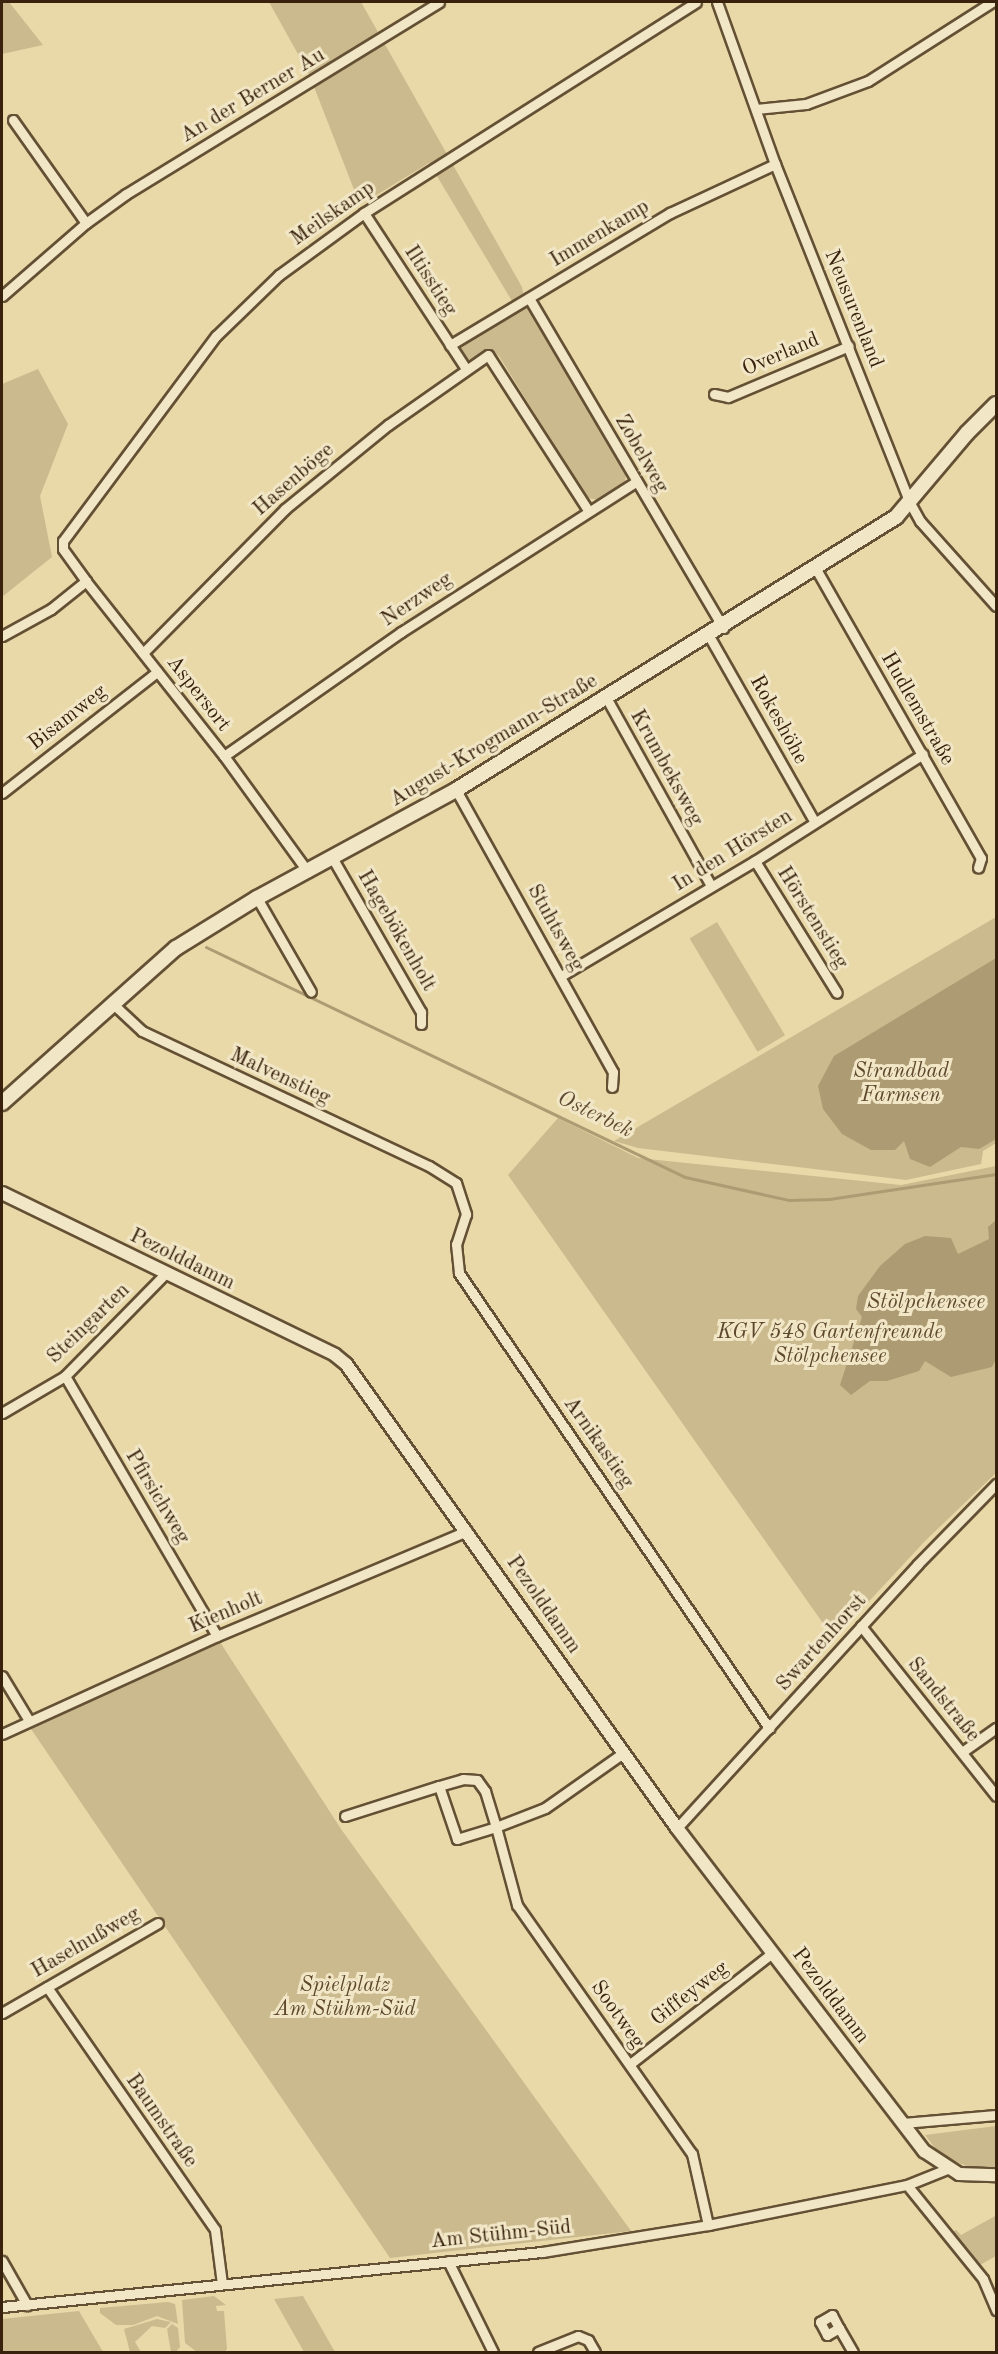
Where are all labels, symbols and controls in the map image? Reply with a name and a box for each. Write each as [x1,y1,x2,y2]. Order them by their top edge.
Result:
street label: An der Berner Au [176,43,330,149]
street label: Meilskamp [286,176,380,252]
street label: Immenkamp [546,194,654,274]
street label: Iltisstieg [398,241,462,321]
street label: Neusurenland [818,246,888,372]
street label: Overland [739,327,823,383]
street label: Zobelweg [608,410,674,498]
street label: Hasenböge [248,438,340,522]
street label: Nerzweg [377,567,457,633]
street label: Hudlemstraße [874,648,960,770]
street label: Aspersort [160,651,236,737]
street label: August-Krogmann-Straße [386,669,602,813]
street label: Rokeshöhe [743,671,813,769]
street label: Bisamweg [24,680,112,756]
street label: Krumbeksweg [624,705,708,831]
street label: In den Hörsten [668,804,798,898]
street label: Hörstenstieg [771,862,853,974]
street label: Hagebökenholt [351,866,441,996]
street label: Stuhtsweg [521,880,589,976]
street label: Malvenstieg [226,1043,334,1111]
park label: Strandbad Farmsen [853,1059,949,1109]
water label: Osterbek [553,1085,637,1145]
street label: Pezolddamm [125,1224,239,1296]
street label: Steingarten [42,1278,136,1370]
water label: Stölpchensee [867,1290,985,1316]
park label: KGV 548 Gartenfreunde Stölpchensee [717,1320,943,1370]
street label: Arnikastieg [557,1392,639,1494]
street label: Pfirsichweg [119,1445,195,1549]
street label: Pezolddamm [500,1551,586,1659]
street label: Kienholt [185,1586,267,1640]
street label: Swartenhorst [772,1589,872,1697]
street label: Sandstraße [901,1652,985,1748]
street label: Haselnußweg [27,1902,145,1984]
street label: Pezolddamm [786,1943,874,2049]
street label: Giffeyweg [646,1956,734,2032]
park label: Spielplatz Am Stühm-Süd [274,1973,416,2023]
street label: Sootweg [584,1976,650,2054]
street label: Baumstraße [119,2069,203,2173]
street label: Am Stühm-Süd [429,2215,573,2255]

